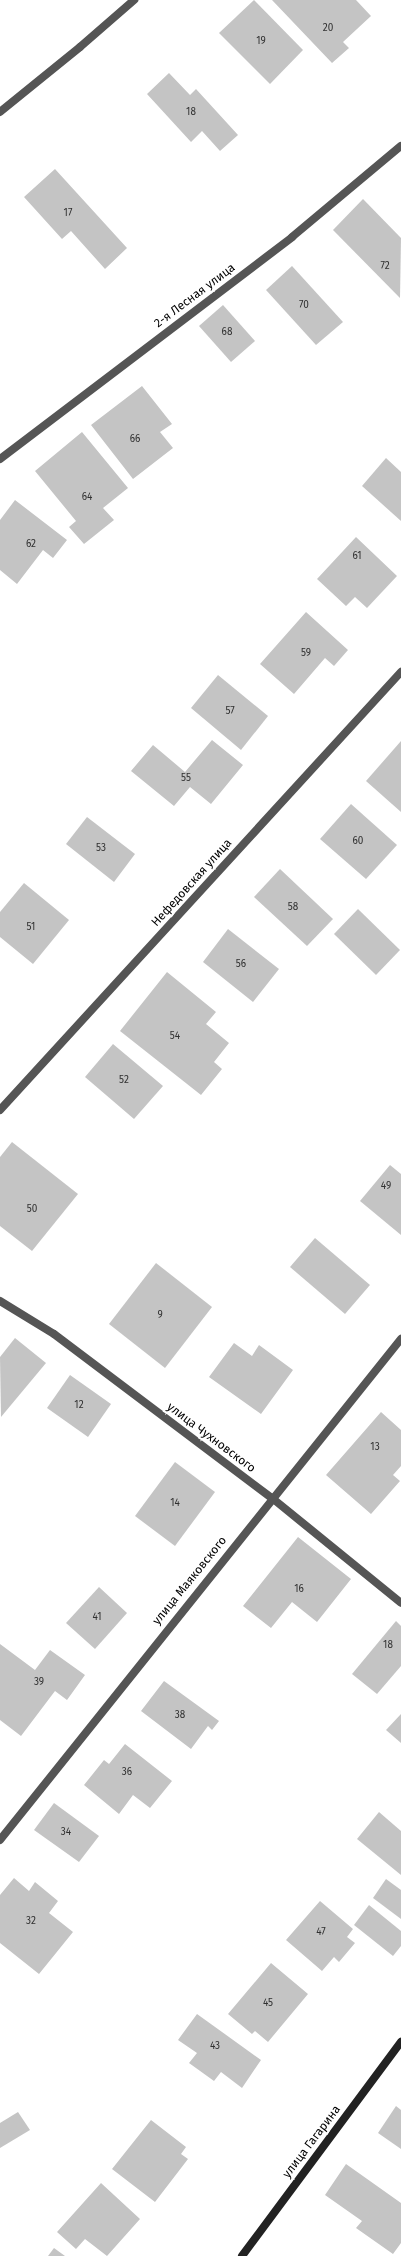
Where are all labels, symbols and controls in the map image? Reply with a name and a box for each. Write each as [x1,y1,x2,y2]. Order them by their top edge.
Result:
house number: 20 [323,23,333,35]
house number: 19 [256,36,266,48]
house number: 18 [186,107,196,119]
house number: 17 [64,208,72,220]
street label: 2-я Лесная улица [152,261,238,331]
house number: 72 [380,261,390,273]
house number: 70 [299,300,309,312]
house number: 68 [222,327,232,339]
house number: 66 [130,434,140,446]
house number: 64 [82,492,92,504]
house number: 62 [26,539,36,551]
house number: 61 [352,551,362,563]
house number: 59 [301,648,311,660]
house number: 57 [225,706,235,718]
house number: 55 [181,773,191,785]
street label: Нефедовская улица [149,836,235,930]
house number: 60 [353,836,363,848]
house number: 53 [96,843,106,855]
house number: 58 [288,902,298,914]
house number: 51 [27,922,35,934]
house number: 56 [236,959,246,971]
house number: 54 [170,1031,180,1043]
house number: 52 [119,1075,129,1087]
house number: 49 [381,1181,391,1193]
house number: 50 [27,1204,37,1216]
house number: 9 [157,1310,163,1322]
house number: 12 [74,1400,84,1412]
street label: улица Чухновского [164,1400,258,1476]
house number: 13 [370,1442,380,1454]
house number: 14 [170,1498,180,1510]
street label: улица Маяковского [150,1534,230,1628]
house number: 16 [294,1584,304,1596]
house number: 41 [92,1612,102,1624]
house number: 18 [383,1640,393,1652]
house number: 39 [34,1677,44,1689]
house number: 38 [175,1710,185,1722]
house number: 36 [122,1767,132,1779]
house number: 34 [61,1827,71,1839]
house number: 32 [26,1916,36,1928]
house number: 47 [316,1927,326,1939]
house number: 45 [263,1998,273,2010]
house number: 43 [210,2041,220,2053]
street label: улица Гагарина [280,2103,344,2181]

